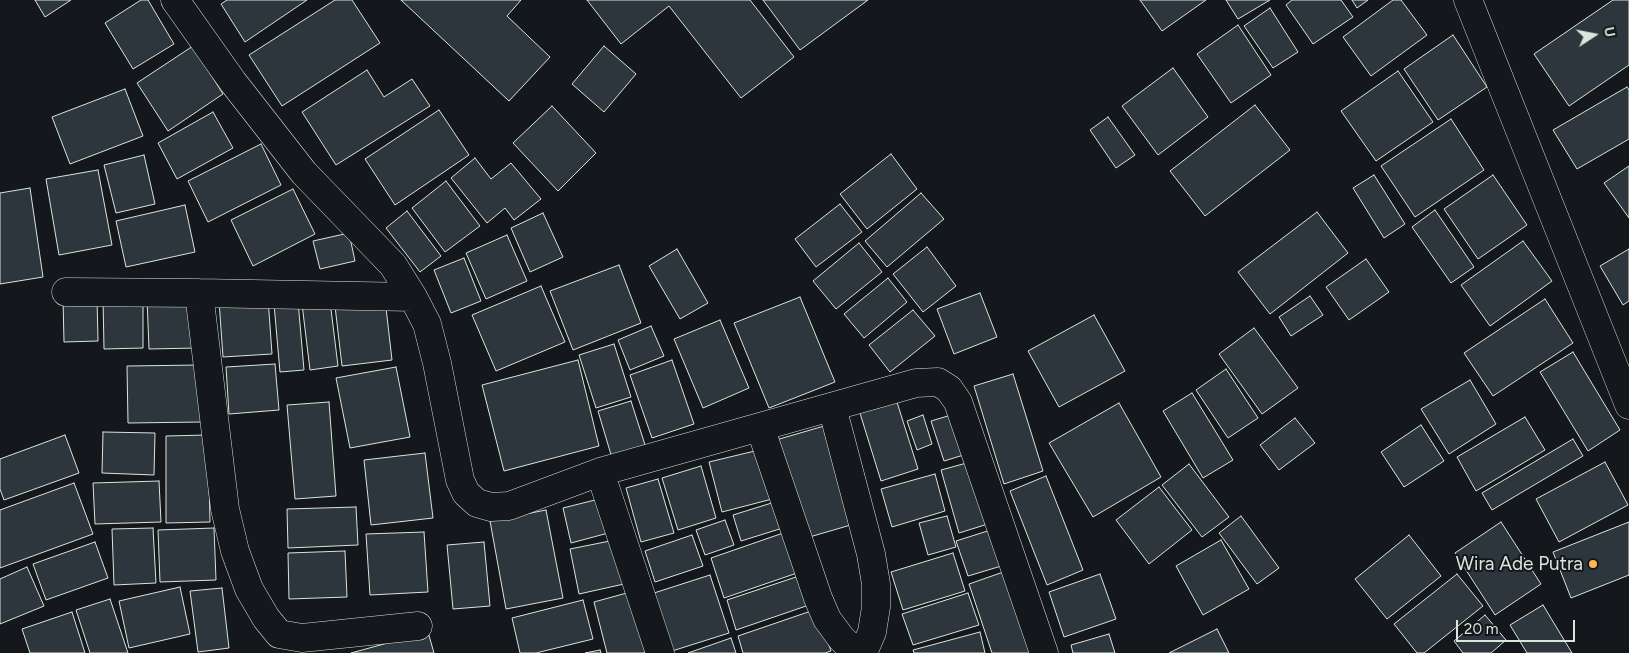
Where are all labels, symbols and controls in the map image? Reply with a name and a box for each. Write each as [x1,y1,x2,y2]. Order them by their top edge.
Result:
north arrow [1569,10,1619,60]
text: U [1600,26,1618,38]
place label: Wira Ade Putra [1456,553,1583,575]
marker: Wira Ade Putra [1587,558,1599,570]
scale bar [1459,610,1578,642]
text: 20 m [1464,620,1498,638]

